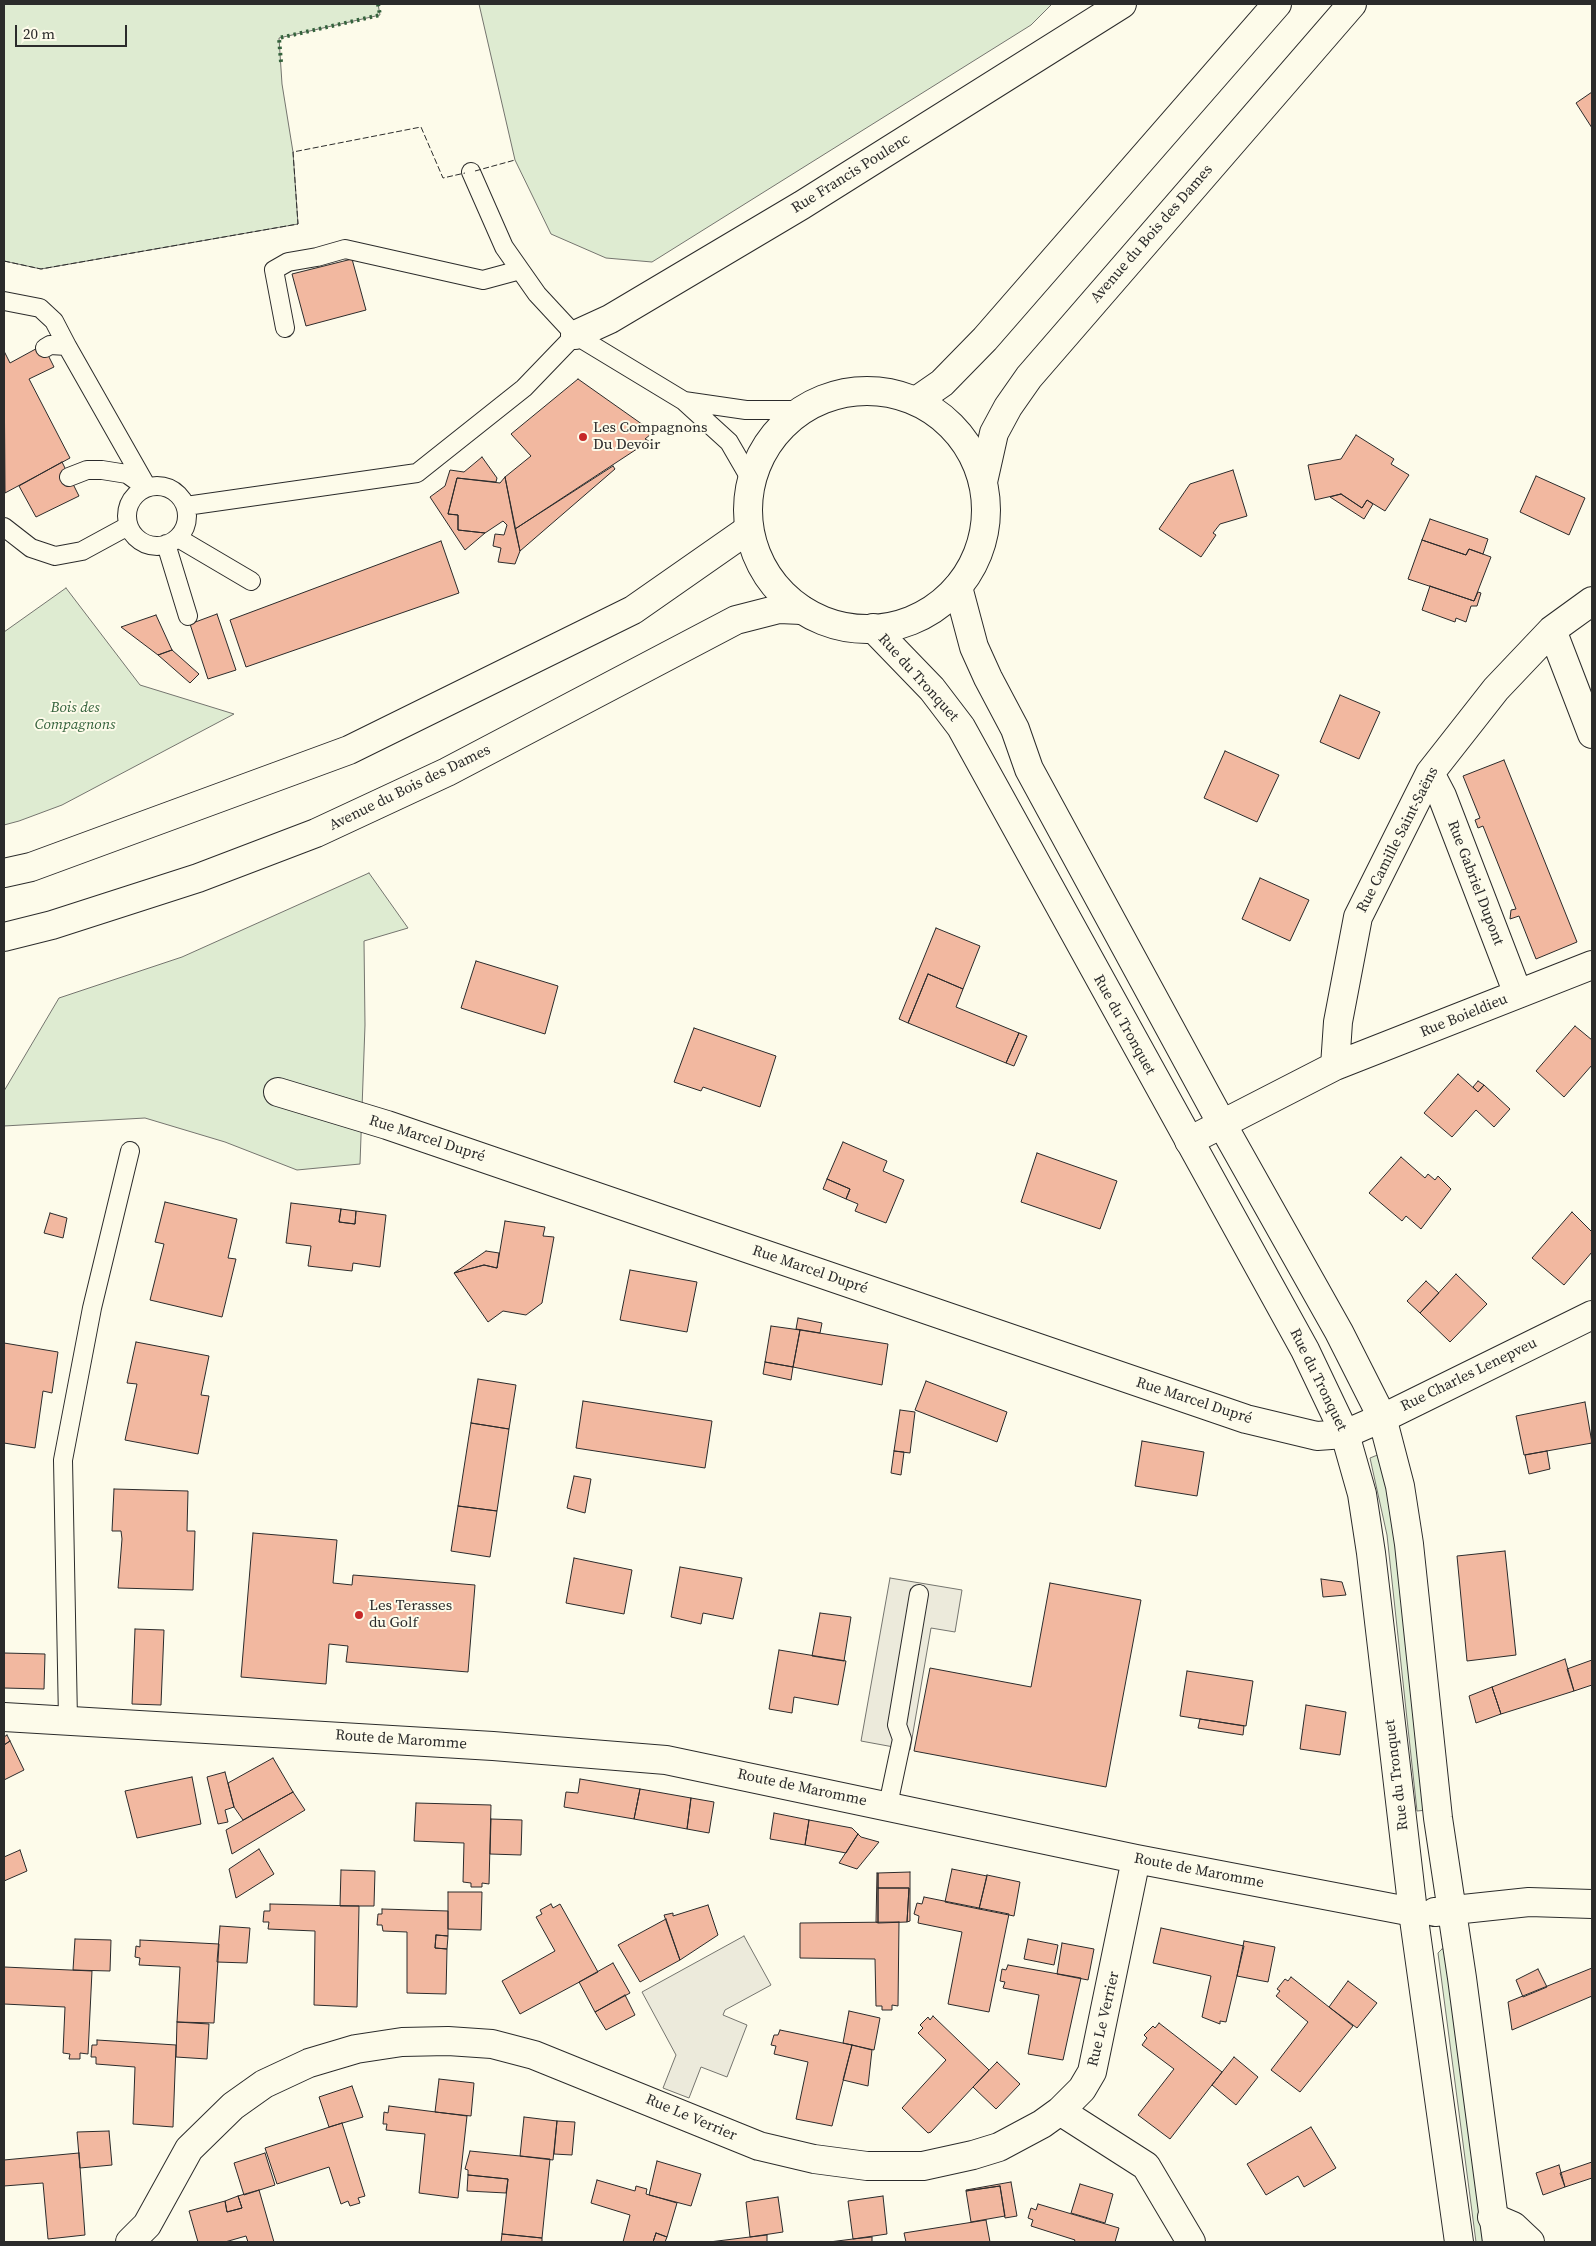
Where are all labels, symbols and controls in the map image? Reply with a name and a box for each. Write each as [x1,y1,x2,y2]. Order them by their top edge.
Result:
scale bar [18,15,130,47]
text: 20 m [23,23,55,44]
street label: Rue Francis Poulenc [788,130,914,218]
street label: Avenue du Bois des Dames [1087,161,1217,307]
place label: Les Compagnons Du Devoir [593,419,708,454]
marker: Les Compagnons Du Devoir [577,431,589,443]
street label: Rue du Tronquet [874,631,962,725]
park label: Bois des Compagnons [35,699,115,734]
street label: Avenue du Bois des Dames [326,741,494,835]
street label: Rue Camille Saint-Saëns [1353,764,1443,916]
street label: Rue Gabriel Dupont [1443,818,1507,948]
street label: Rue du Tronquet [1089,972,1159,1078]
street label: Rue Boieldieu [1418,990,1510,1042]
street label: Rue Marcel Dupré [367,1112,487,1166]
street label: Rue Marcel Dupré [750,1242,870,1298]
street label: Rue du Tronquet [1285,1326,1351,1434]
street label: Rue Charles Lenepveu [1398,1334,1540,1416]
street label: Rue Marcel Dupré [1134,1374,1254,1428]
place label: Les Terasses du Golf [369,1597,452,1632]
marker: Les Terasses du Golf [353,1609,365,1621]
street label: Rue du Tronquet [1381,1719,1413,1831]
street label: Route de Maromme [335,1726,467,1754]
street label: Route de Maromme [736,1765,868,1811]
street label: Route de Maromme [1132,1850,1266,1892]
street label: Rue Le Verrier [1084,1970,1124,2068]
street label: Rue Le Verrier [643,2091,739,2145]

